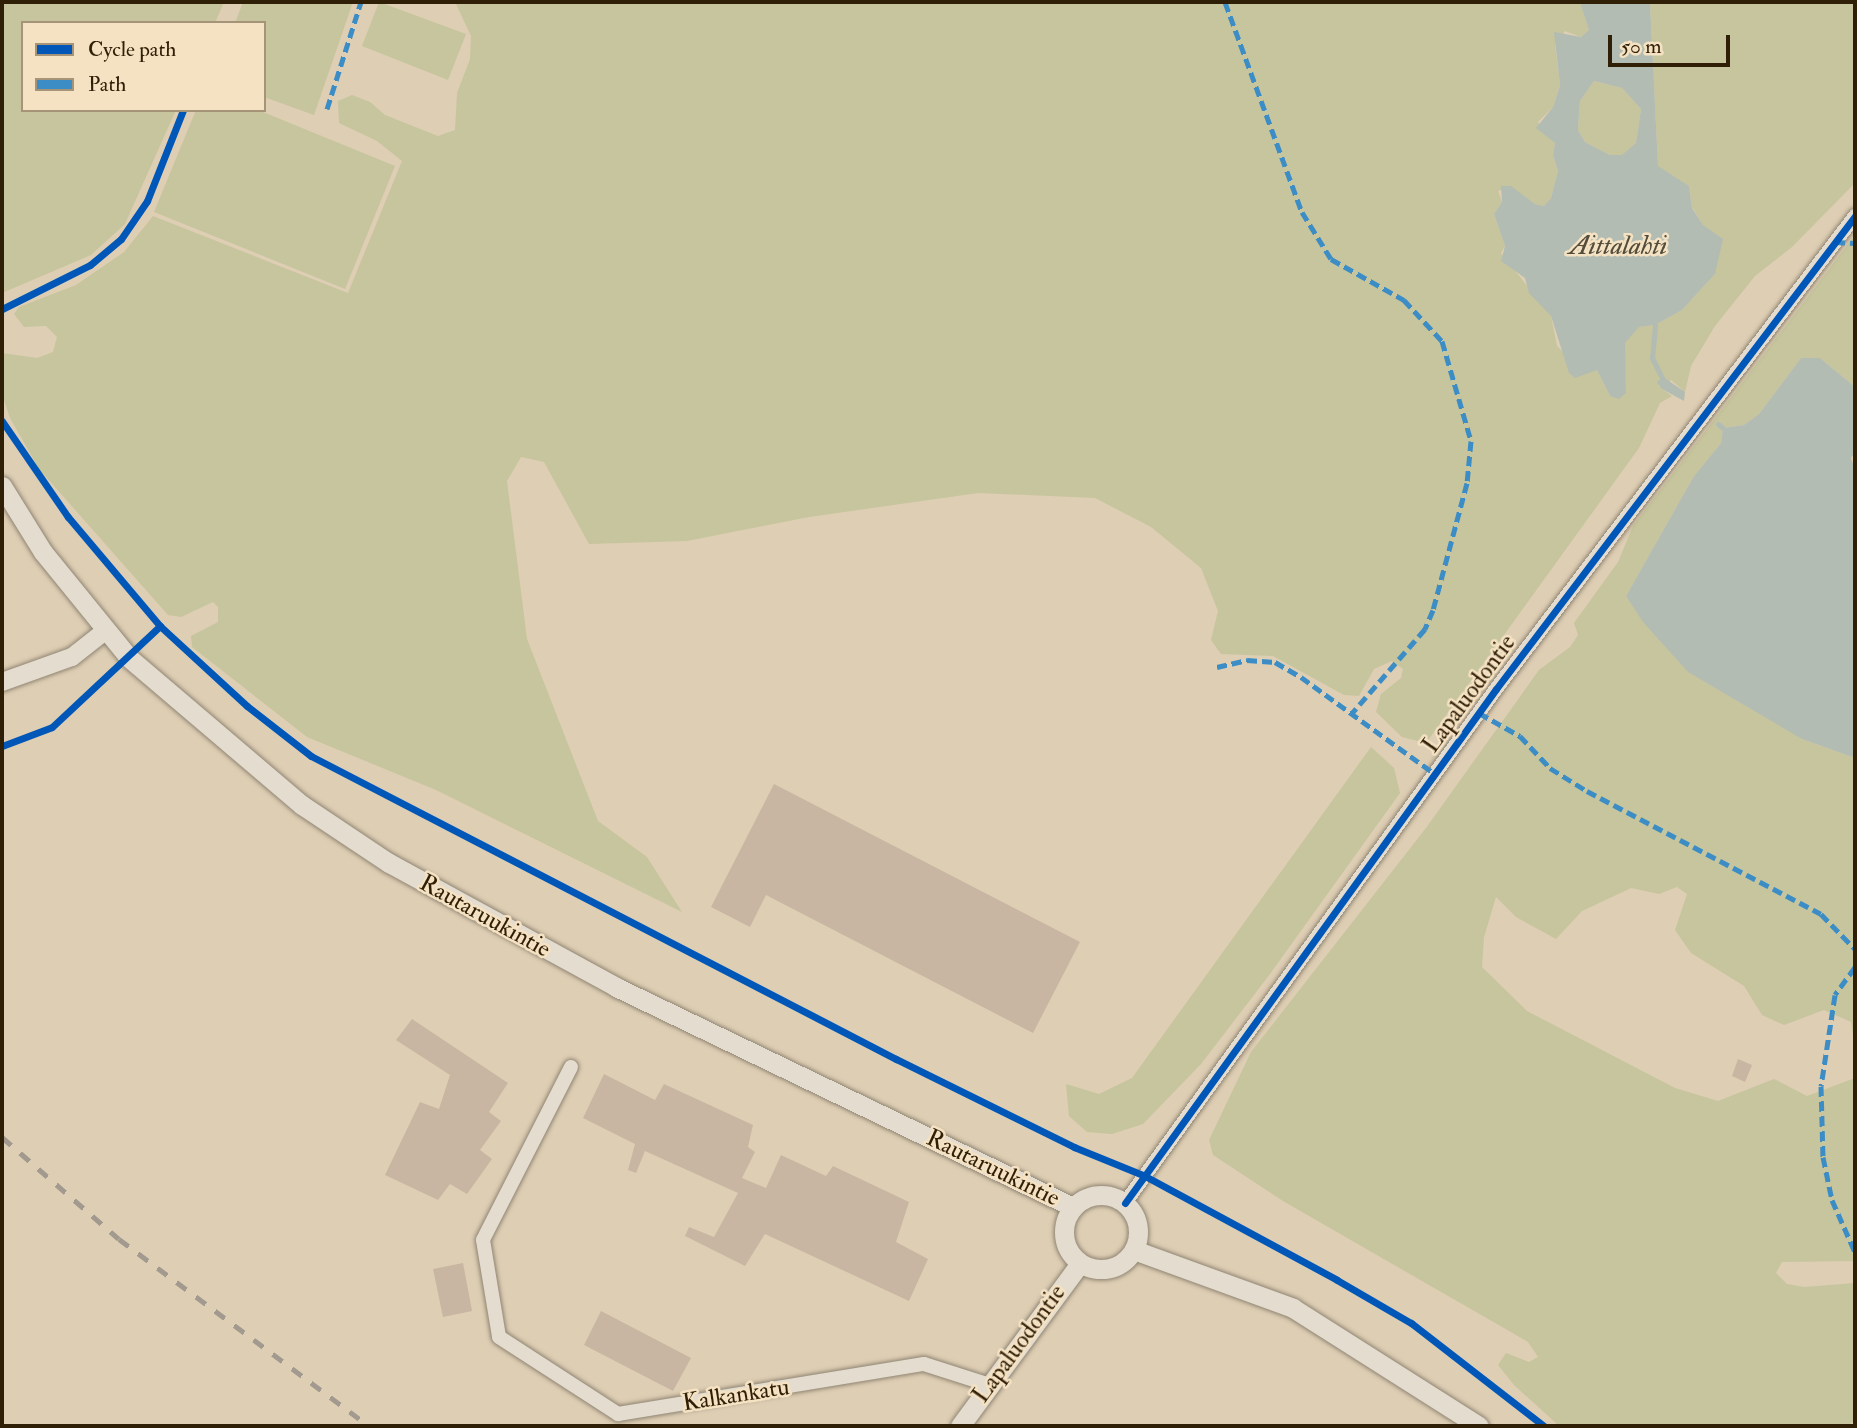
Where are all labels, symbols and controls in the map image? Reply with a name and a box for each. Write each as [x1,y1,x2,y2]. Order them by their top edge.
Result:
legend [21,21,266,112]
scale bar [1612,21,1734,65]
text: 50 m [1621,33,1662,60]
text: Cycle path [88,36,176,63]
text: Path [88,71,126,98]
water label: Aittalahti [1569,231,1667,263]
street label: Lapaluodontie [1417,629,1521,759]
street label: Rautaruukintie [415,868,555,964]
street label: Rautaruukintie [922,1123,1064,1213]
street label: Lapaluodontie [967,1279,1071,1409]
street label: Kalkankatu [681,1372,791,1418]

